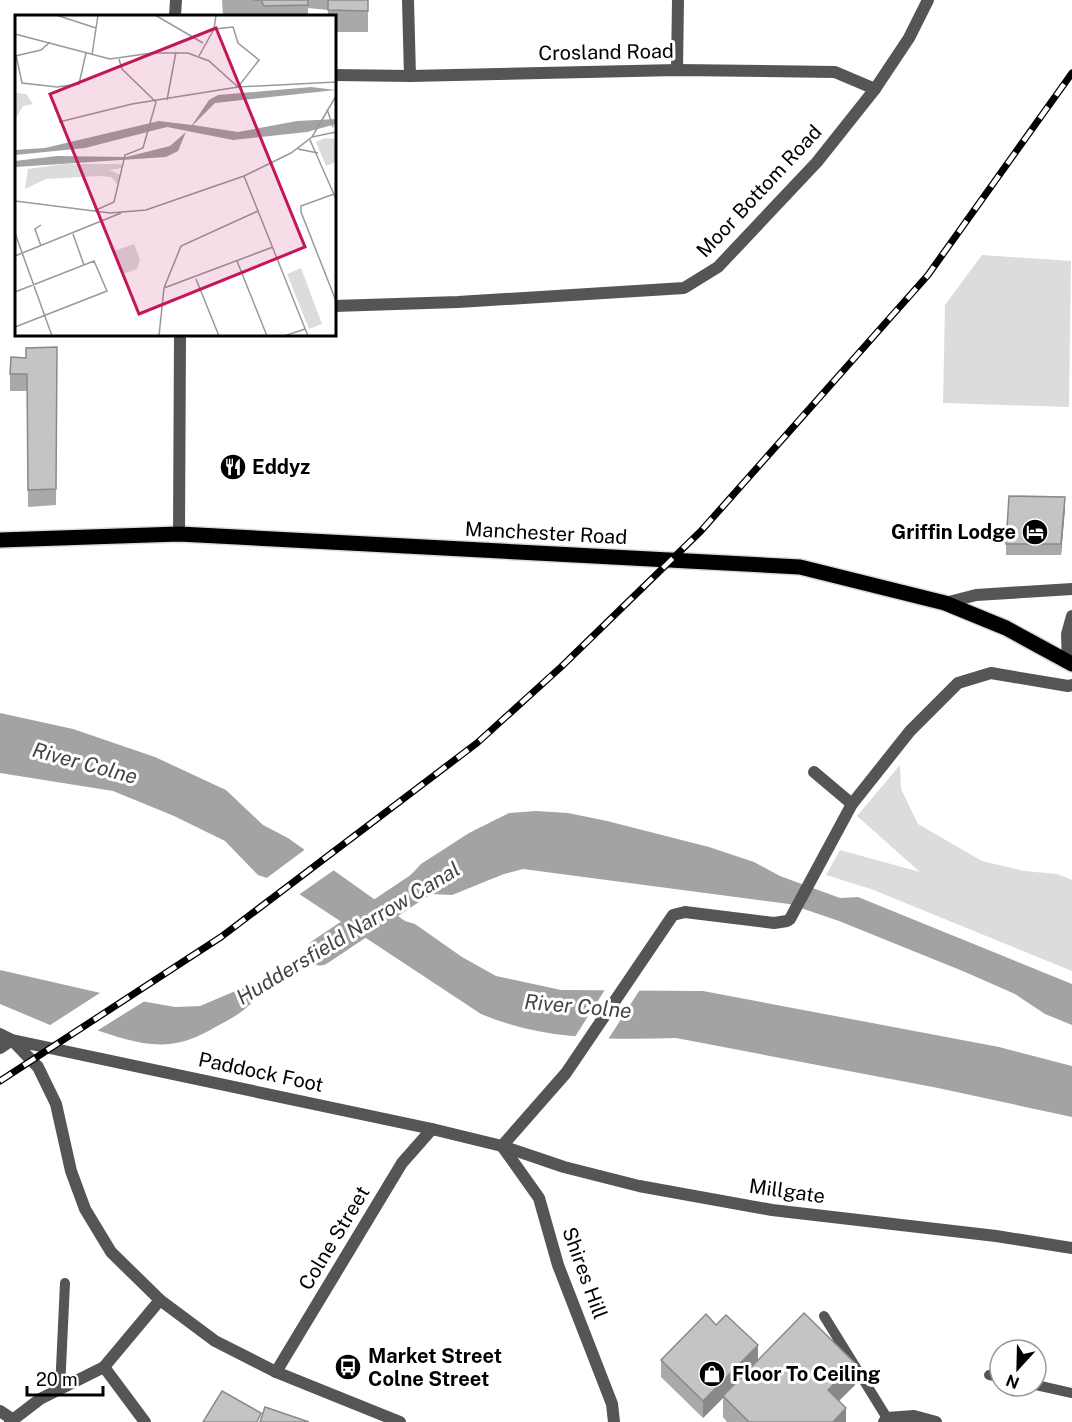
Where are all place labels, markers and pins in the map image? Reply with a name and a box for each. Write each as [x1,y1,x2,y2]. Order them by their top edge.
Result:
restaurant icon: Eddyz [218,452,248,482]
place label: Eddyz [252,455,310,479]
hotel icon: Griffin Lodge [1020,517,1050,547]
place label: Griffin Lodge [891,520,1016,544]
place label: Market Street Colne Street [368,1344,502,1391]
bus stop icon: Market Street Colne Street [333,1352,363,1382]
shop icon: Floor To Ceiling [697,1359,727,1389]
place label: Floor To Ceiling [732,1362,881,1386]

